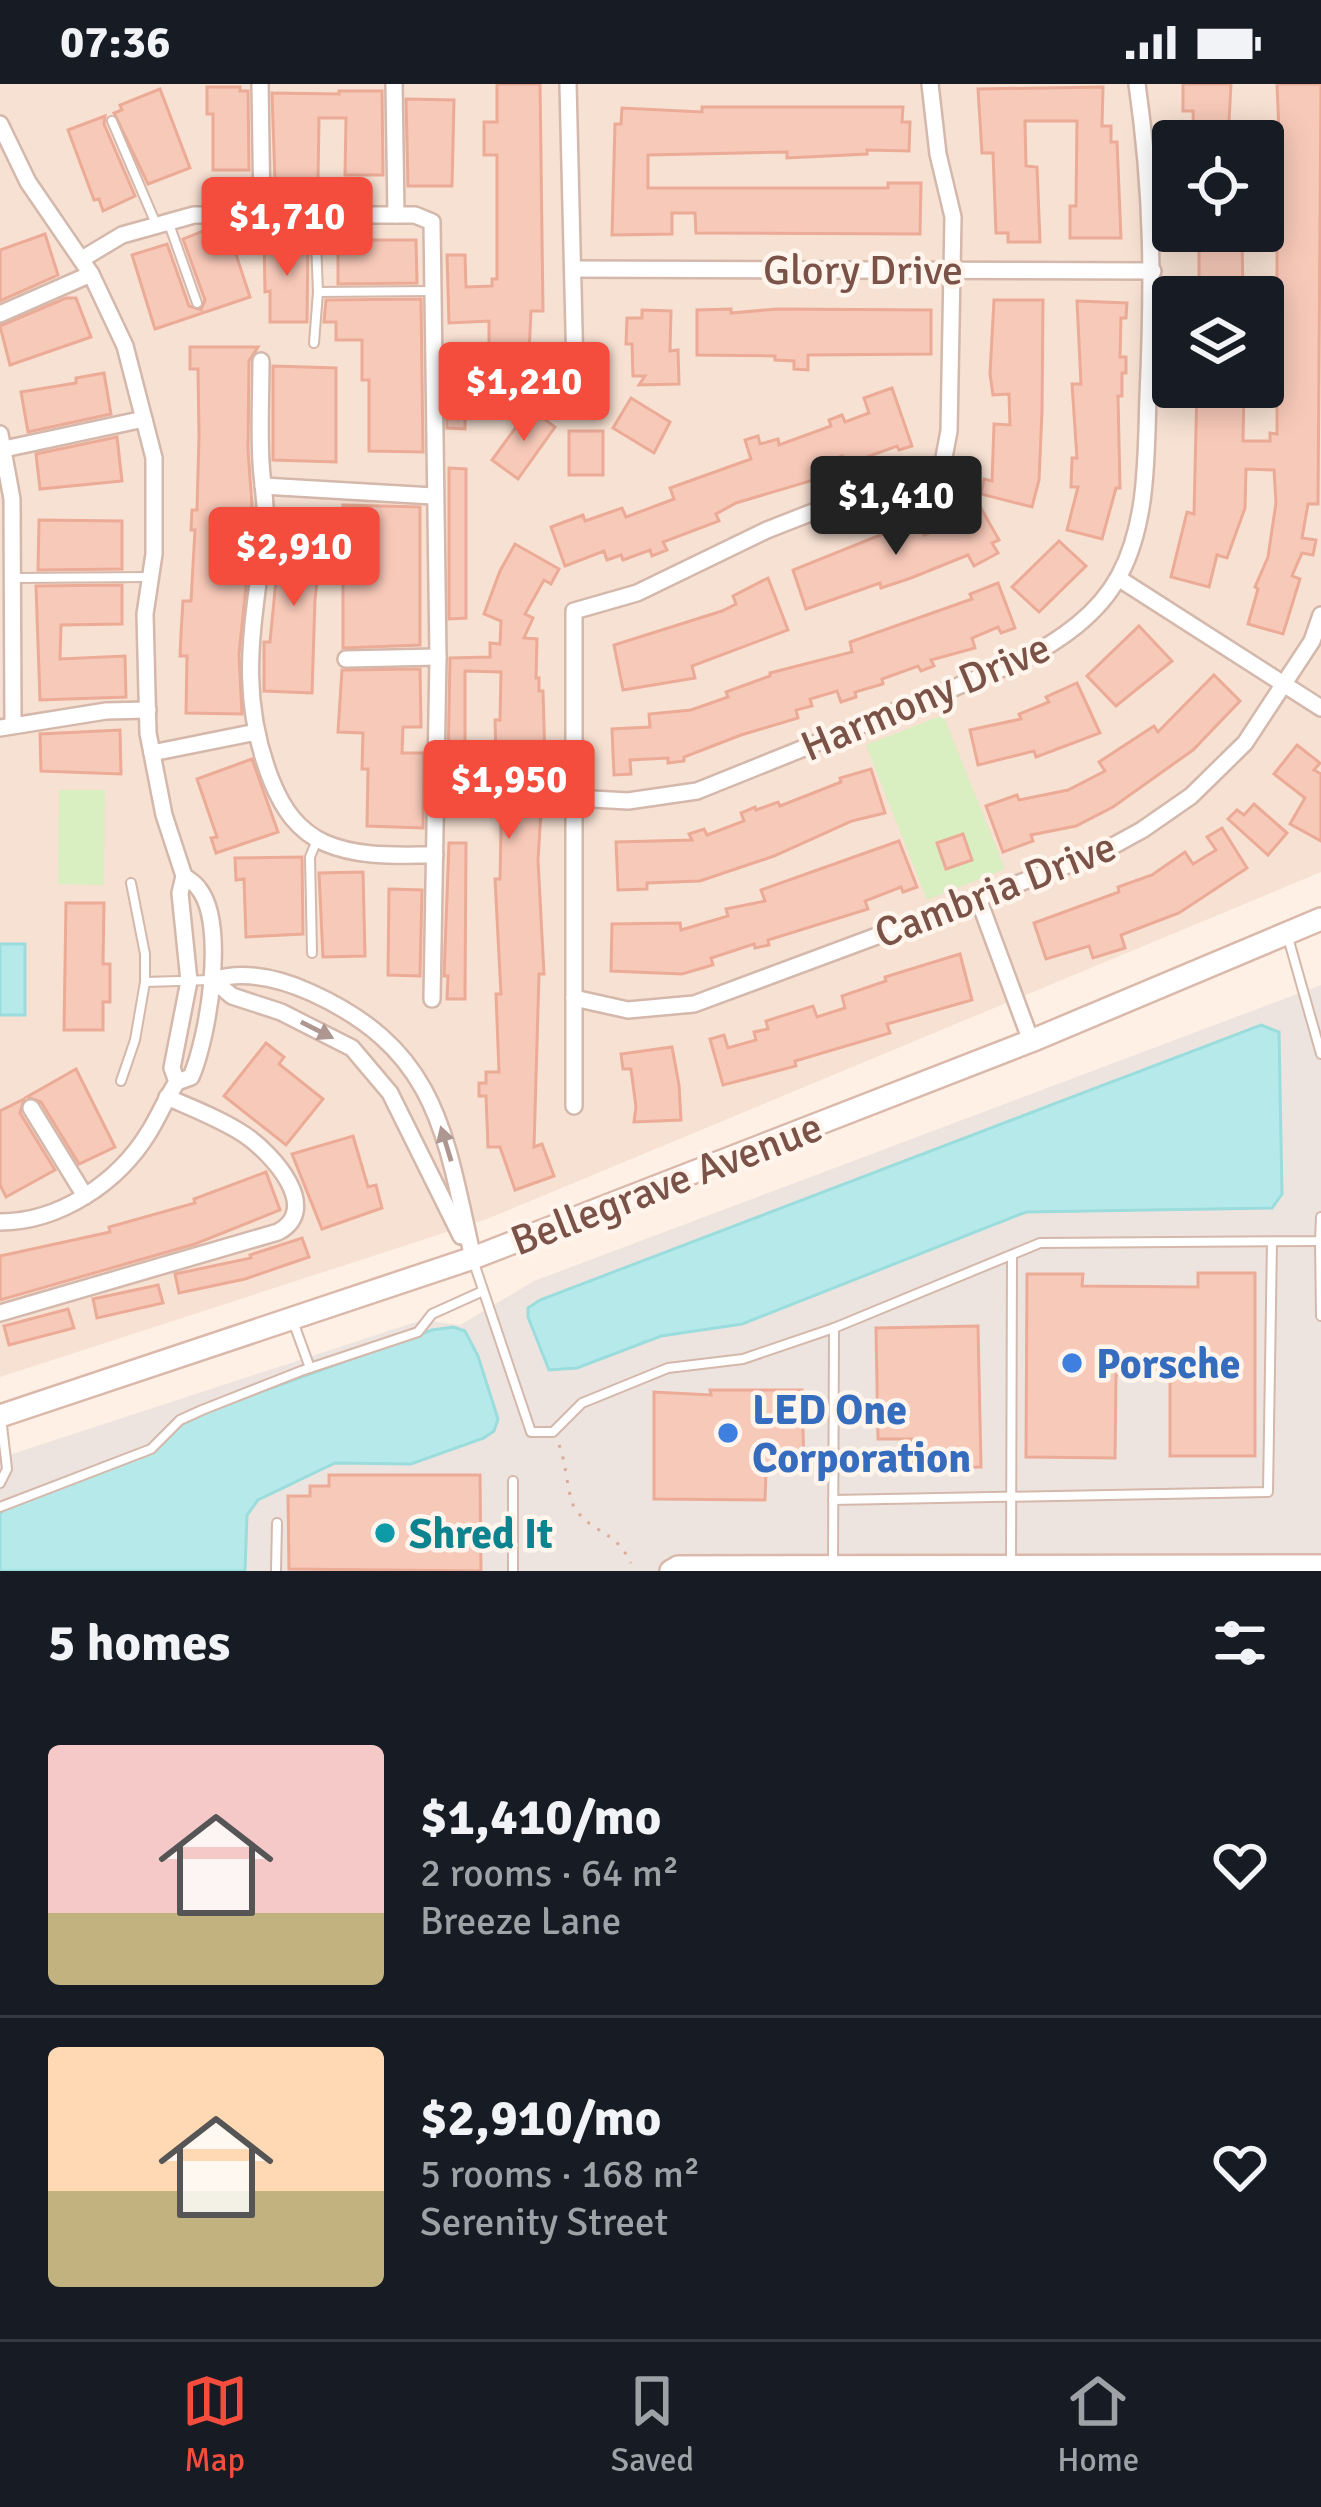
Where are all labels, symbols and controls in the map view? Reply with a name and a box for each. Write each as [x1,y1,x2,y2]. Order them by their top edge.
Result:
text: 07:36 [60,15,170,70]
map controls [1152,120,1284,408]
button: locate [1152,120,1284,252]
pin: $1,710 [189,177,385,279]
text: $1,710 [229,192,345,240]
street label: Glory Drive [763,245,963,296]
button: layers [1152,276,1284,408]
pin: $1,210 [426,342,622,444]
text: $1,210 [466,357,582,405]
pin: $1,410 [798,456,994,558]
text: $1,410 [838,471,954,519]
pin: $2,910 [196,507,392,609]
text: $2,910 [236,522,352,570]
street label: Harmony Drive [793,622,1058,773]
pin: $1,950 [411,740,607,842]
text: $1,950 [451,755,567,803]
street label: Cambria Drive [868,821,1123,960]
one-way arrow [300,1019,334,1040]
street label: Bellegrave Avenue [504,1102,829,1267]
one-way arrow [435,1125,454,1162]
place label: Porsche [1096,1339,1241,1390]
marker: Porsche [1059,1350,1085,1376]
place label: LED One Corporation [752,1385,971,1484]
marker: LED One Corporation [715,1420,741,1446]
place label: Shred It [409,1509,553,1560]
marker: Shred It [372,1520,398,1546]
icon: filters [1207,1610,1273,1676]
text: 5 homes [48,1612,230,1675]
text: $1,410/mo [420,1786,661,1849]
icon: home [144,1793,288,1937]
icon: heart [1207,1832,1273,1898]
text: 2 rooms · 64 m² [420,1849,679,1897]
text: Breeze Lane [420,1897,621,1945]
text: $2,910/mo [420,2087,661,2150]
icon: home [144,2095,288,2239]
icon: heart [1207,2134,1273,2200]
text: 5 rooms · 168 m² [420,2150,700,2198]
text: Serenity Street [420,2198,668,2246]
tab: Map [182,2368,248,2481]
tab: Saved [611,2368,694,2481]
tab: Home [1057,2368,1139,2481]

